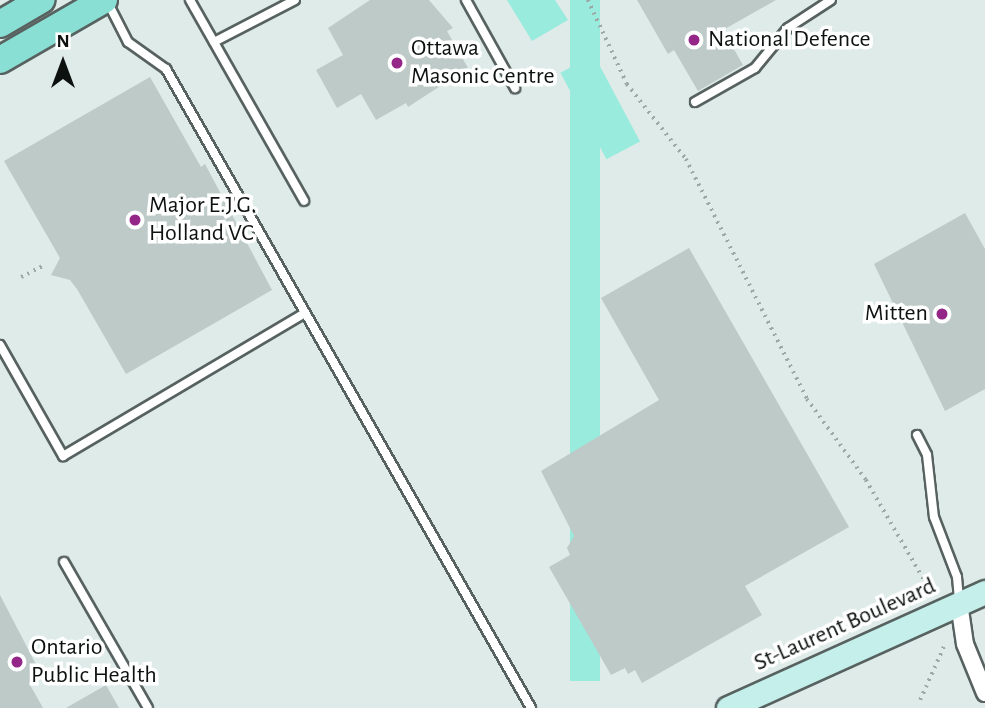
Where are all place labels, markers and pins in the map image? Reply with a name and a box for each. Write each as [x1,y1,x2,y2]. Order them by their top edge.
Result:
place label: National Defence [708,26,871,54]
marker: National Defence [686,32,702,48]
place label: Ottawa Masonic Centre [411,35,554,91]
marker: Ottawa Masonic Centre [389,55,405,71]
place label: Major E.J.G. Holland VC [149,192,257,248]
marker: Major E.J.G. Holland VC [127,212,143,228]
place label: Mitten [865,300,928,328]
marker: Mitten [934,306,950,322]
place label: Ontario Public Health [31,634,157,690]
marker: Ontario Public Health [9,654,25,670]

